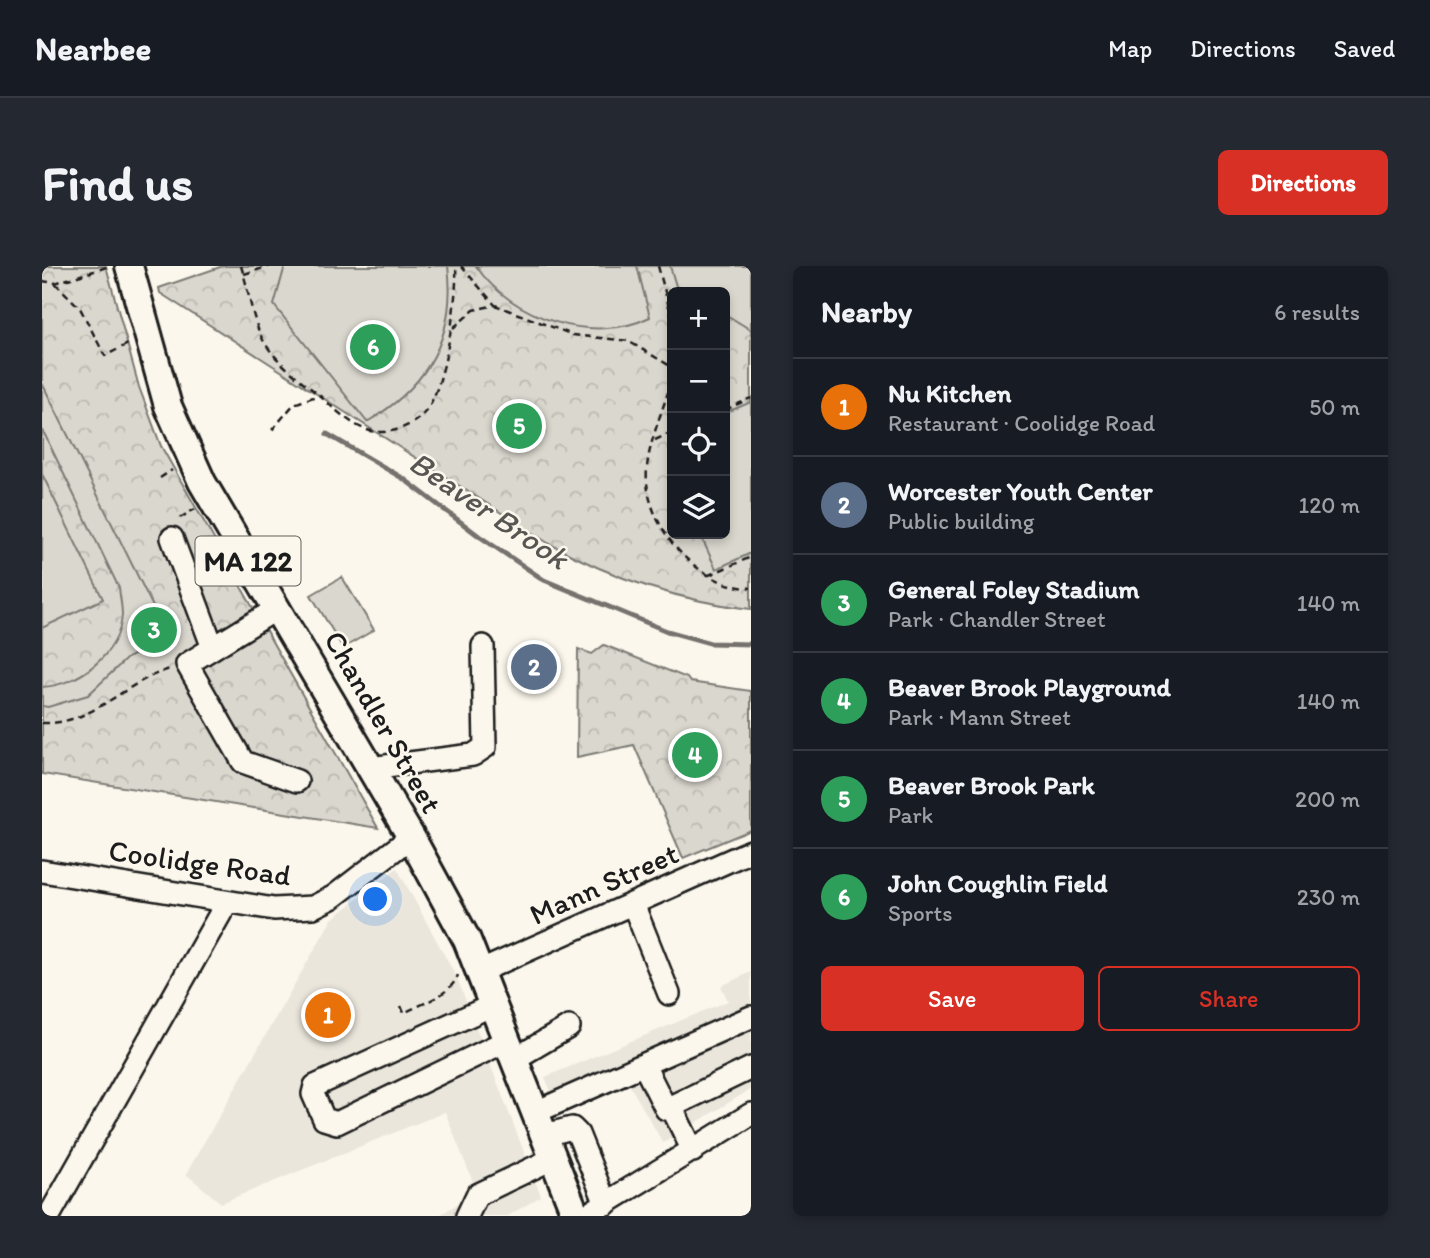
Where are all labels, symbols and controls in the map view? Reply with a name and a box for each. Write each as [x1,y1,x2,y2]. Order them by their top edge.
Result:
text: Nearbee [35,29,151,68]
text: Map [1108,34,1152,63]
text: Directions [1190,34,1296,63]
text: Saved [1334,34,1395,63]
button: Directions [1218,150,1388,215]
text: Find us [42,153,193,212]
map controls [667,287,730,539]
button: + [667,287,730,350]
text: Nearby [821,293,912,330]
text: 6 results [1274,298,1360,326]
pin: 6 [350,321,396,373]
button: − [667,350,730,413]
text: Nu Kitchen [888,377,1011,409]
text: 1 [839,393,849,421]
text: 50 m [1309,393,1360,421]
pin: 5 [496,400,542,452]
text: Restaurant · Coolidge Road [888,409,1155,437]
button: locate [667,413,730,476]
water label: Beaver Brook [402,443,577,578]
text: Worcester Youth Center [888,475,1153,507]
button: layers [667,476,730,539]
text: 2 [838,491,850,519]
text: 120 m [1299,491,1360,519]
text: Public building [888,507,1034,535]
road number: MA 122 [196,536,300,586]
text: General Foley Stadium [888,573,1139,605]
text: 3 [838,589,850,617]
text: 140 m [1297,589,1360,617]
pin: 3 [131,604,177,656]
text: Park · Chandler Street [888,605,1106,633]
street label: Chandler Street [316,624,451,819]
pin: 2 [511,641,557,693]
text: Beaver Brook Playground [888,671,1171,703]
text: 4 [837,687,851,715]
text: 140 m [1297,687,1360,715]
text: Park · Mann Street [888,703,1071,731]
pin: 4 [672,729,718,781]
text: Beaver Brook Park [888,769,1095,801]
text: 5 [838,785,850,813]
text: 200 m [1295,785,1360,813]
text: Park [888,801,933,829]
street label: Coolidge Road [106,831,294,894]
street label: Mann Street [524,834,684,933]
text: John Coughlin Field [888,867,1107,899]
your location [358,882,392,916]
text: 6 [838,883,850,911]
text: 230 m [1297,883,1360,911]
text: Sports [888,899,952,927]
button: Save [821,966,1084,1031]
button: Share [1098,966,1360,1031]
pin: 1 [305,989,351,1041]

